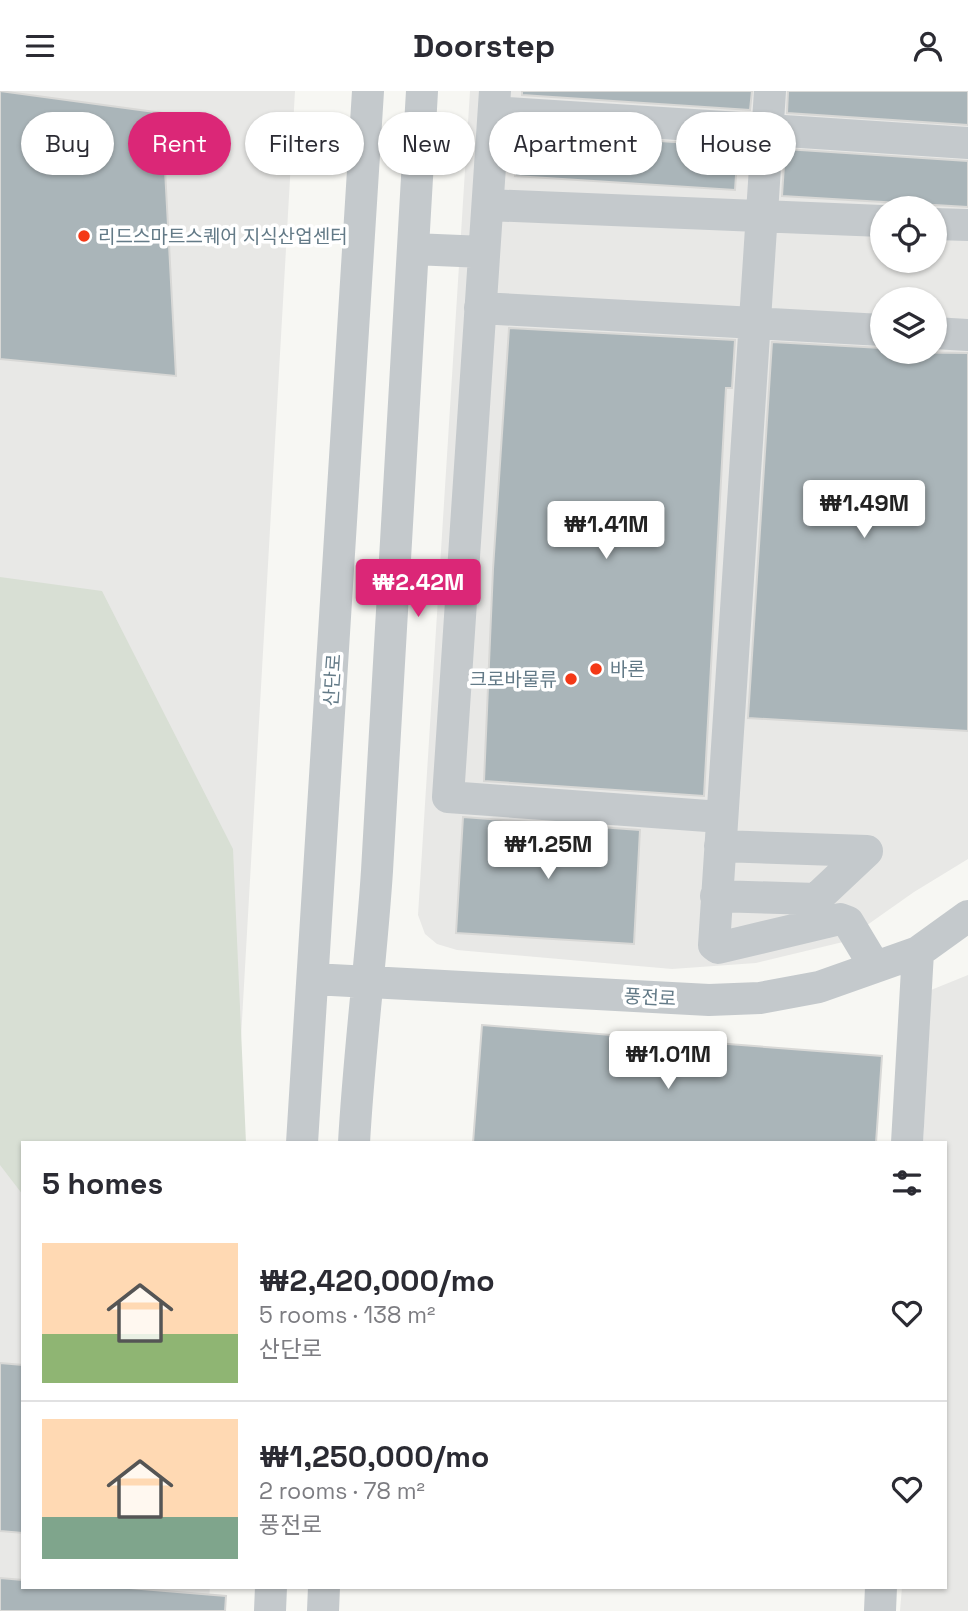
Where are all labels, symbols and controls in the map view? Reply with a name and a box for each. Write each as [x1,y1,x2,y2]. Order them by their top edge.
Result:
text: Doorstep [413,26,555,66]
icon: menu [21,27,59,65]
icon: person [909,27,947,65]
chip: Buy [21,112,114,175]
chip: Rent [128,112,231,175]
chip: Filters [245,112,364,175]
chip: New [378,112,475,175]
chip: Apartment [489,112,662,175]
chip: House [676,112,796,175]
map controls [870,196,947,364]
button: locate [870,196,947,273]
place label: 리드스마트스퀘어 지식산업센터 [98,224,348,249]
marker: 리드스마트스퀘어 지식산업센터 [76,228,92,244]
button: layers [870,287,947,364]
pin: ₩1.49M [807,481,921,540]
text: ₩1.49M [819,488,909,518]
pin: ₩1.41M [549,501,663,561]
text: ₩1.41M [563,509,649,539]
pin: ₩2.42M [361,559,475,619]
text: ₩2.42M [372,567,464,597]
street label: 산단로 [318,653,347,707]
place label: 바론 [610,657,645,682]
marker: 바론 [588,661,604,677]
place label: 크로바물류 [470,667,557,692]
marker: 크로바물류 [563,671,579,687]
pin: ₩1.25M [491,821,605,881]
text: ₩1.25M [504,829,592,859]
street label: 풍전로 [623,984,677,1011]
pin: ₩1.01M [611,1031,725,1091]
text: ₩1.01M [625,1039,711,1069]
text: 5 homes [42,1164,163,1203]
icon: filters [888,1164,926,1202]
text: ₩2,420,000/mo [259,1261,495,1300]
icon: home [98,1271,182,1355]
icon: heart [888,1294,926,1332]
text: 5 rooms · 138 m² [259,1300,435,1330]
text: 산단로 [259,1334,322,1364]
text: ₩1,250,000/mo [259,1437,489,1476]
icon: home [98,1447,182,1531]
icon: heart [888,1470,926,1508]
text: 2 rooms · 78 m² [259,1476,425,1506]
text: 풍전로 [259,1510,322,1540]

